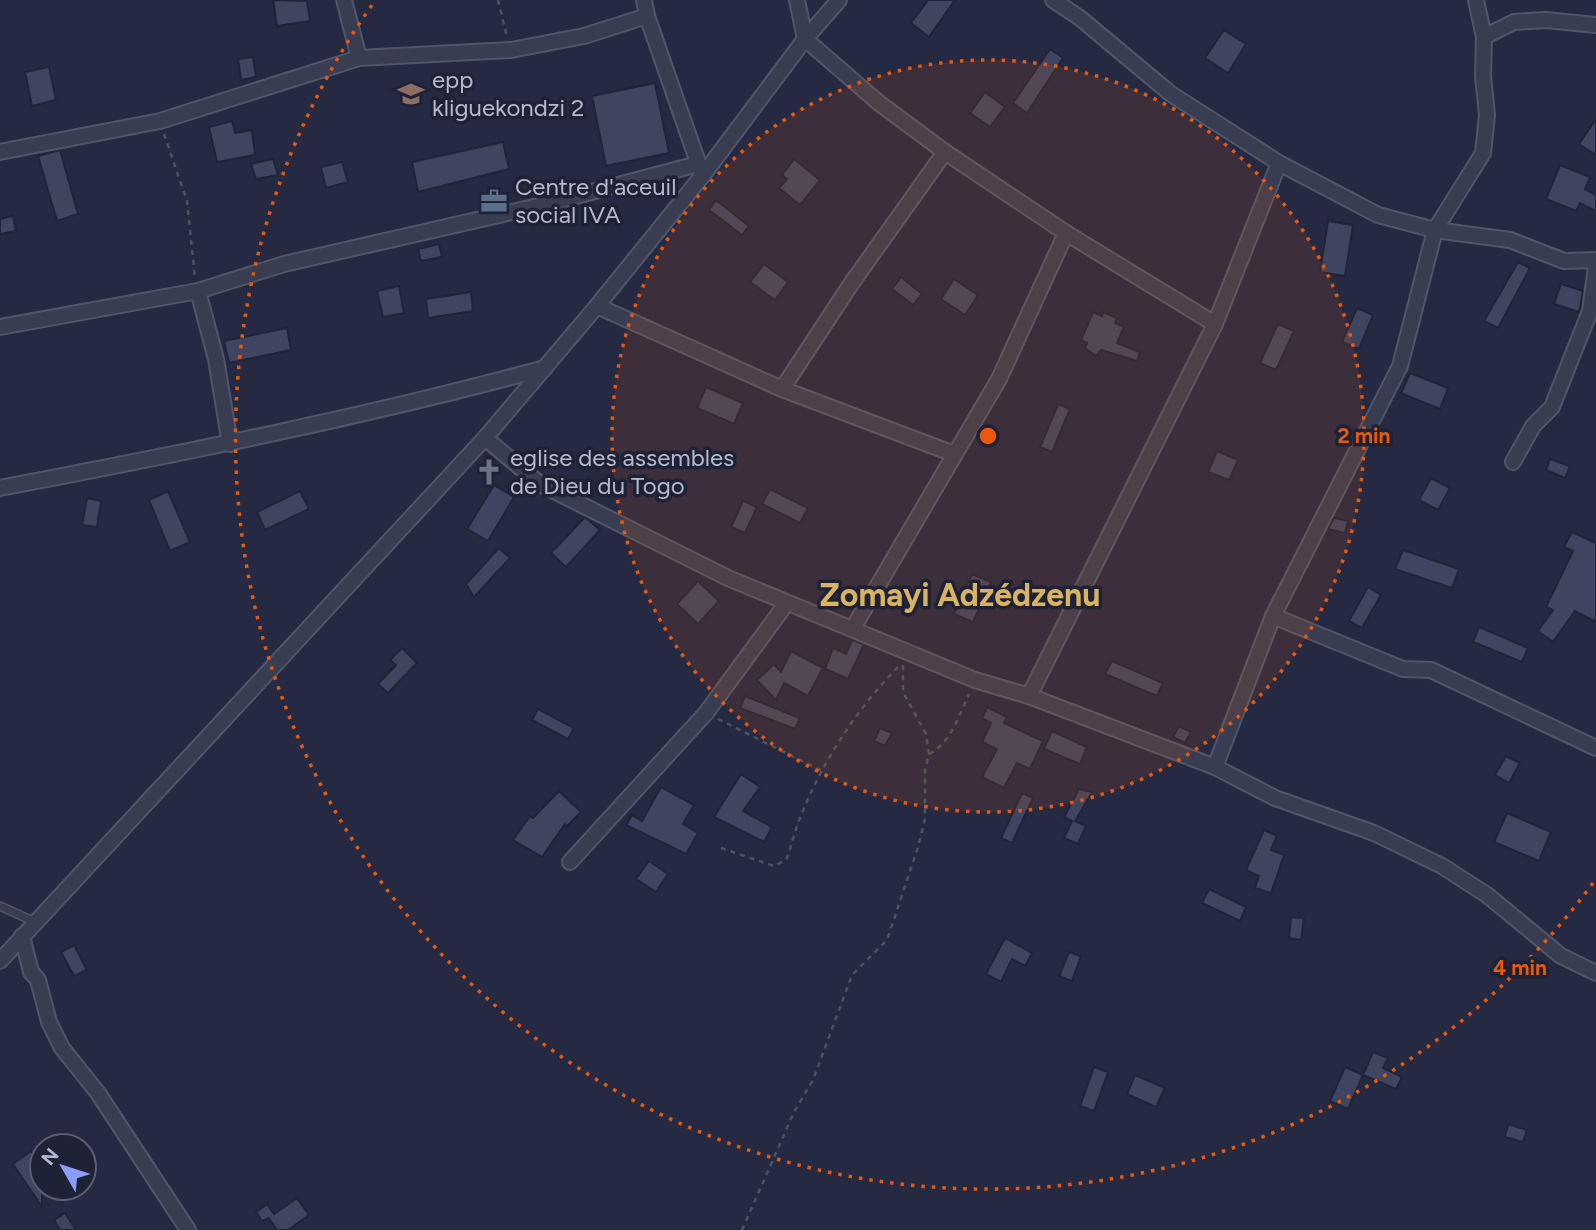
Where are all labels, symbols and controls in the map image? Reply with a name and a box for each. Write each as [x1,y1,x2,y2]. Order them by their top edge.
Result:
place label: epp kliguekondzi 2 [432,65,585,122]
school or university icon: epp kliguekondzi 2 [396,79,426,109]
place label: Centre d'aceuil social IVA [515,172,676,229]
office icon: Centre d'aceuil social IVA [479,186,509,216]
text: 2 min [1338,423,1390,448]
centre of rings [976,424,1000,448]
place label: eglise des assembles de Dieu du Togo [510,443,734,500]
church icon: eglise des assembles de Dieu du Togo [474,457,504,487]
district label: Zomayi Adzédzenu [820,576,1100,614]
text: 4 min [1493,955,1547,980]
north arrow [28,1132,98,1202]
text: N [37,1144,64,1170]

